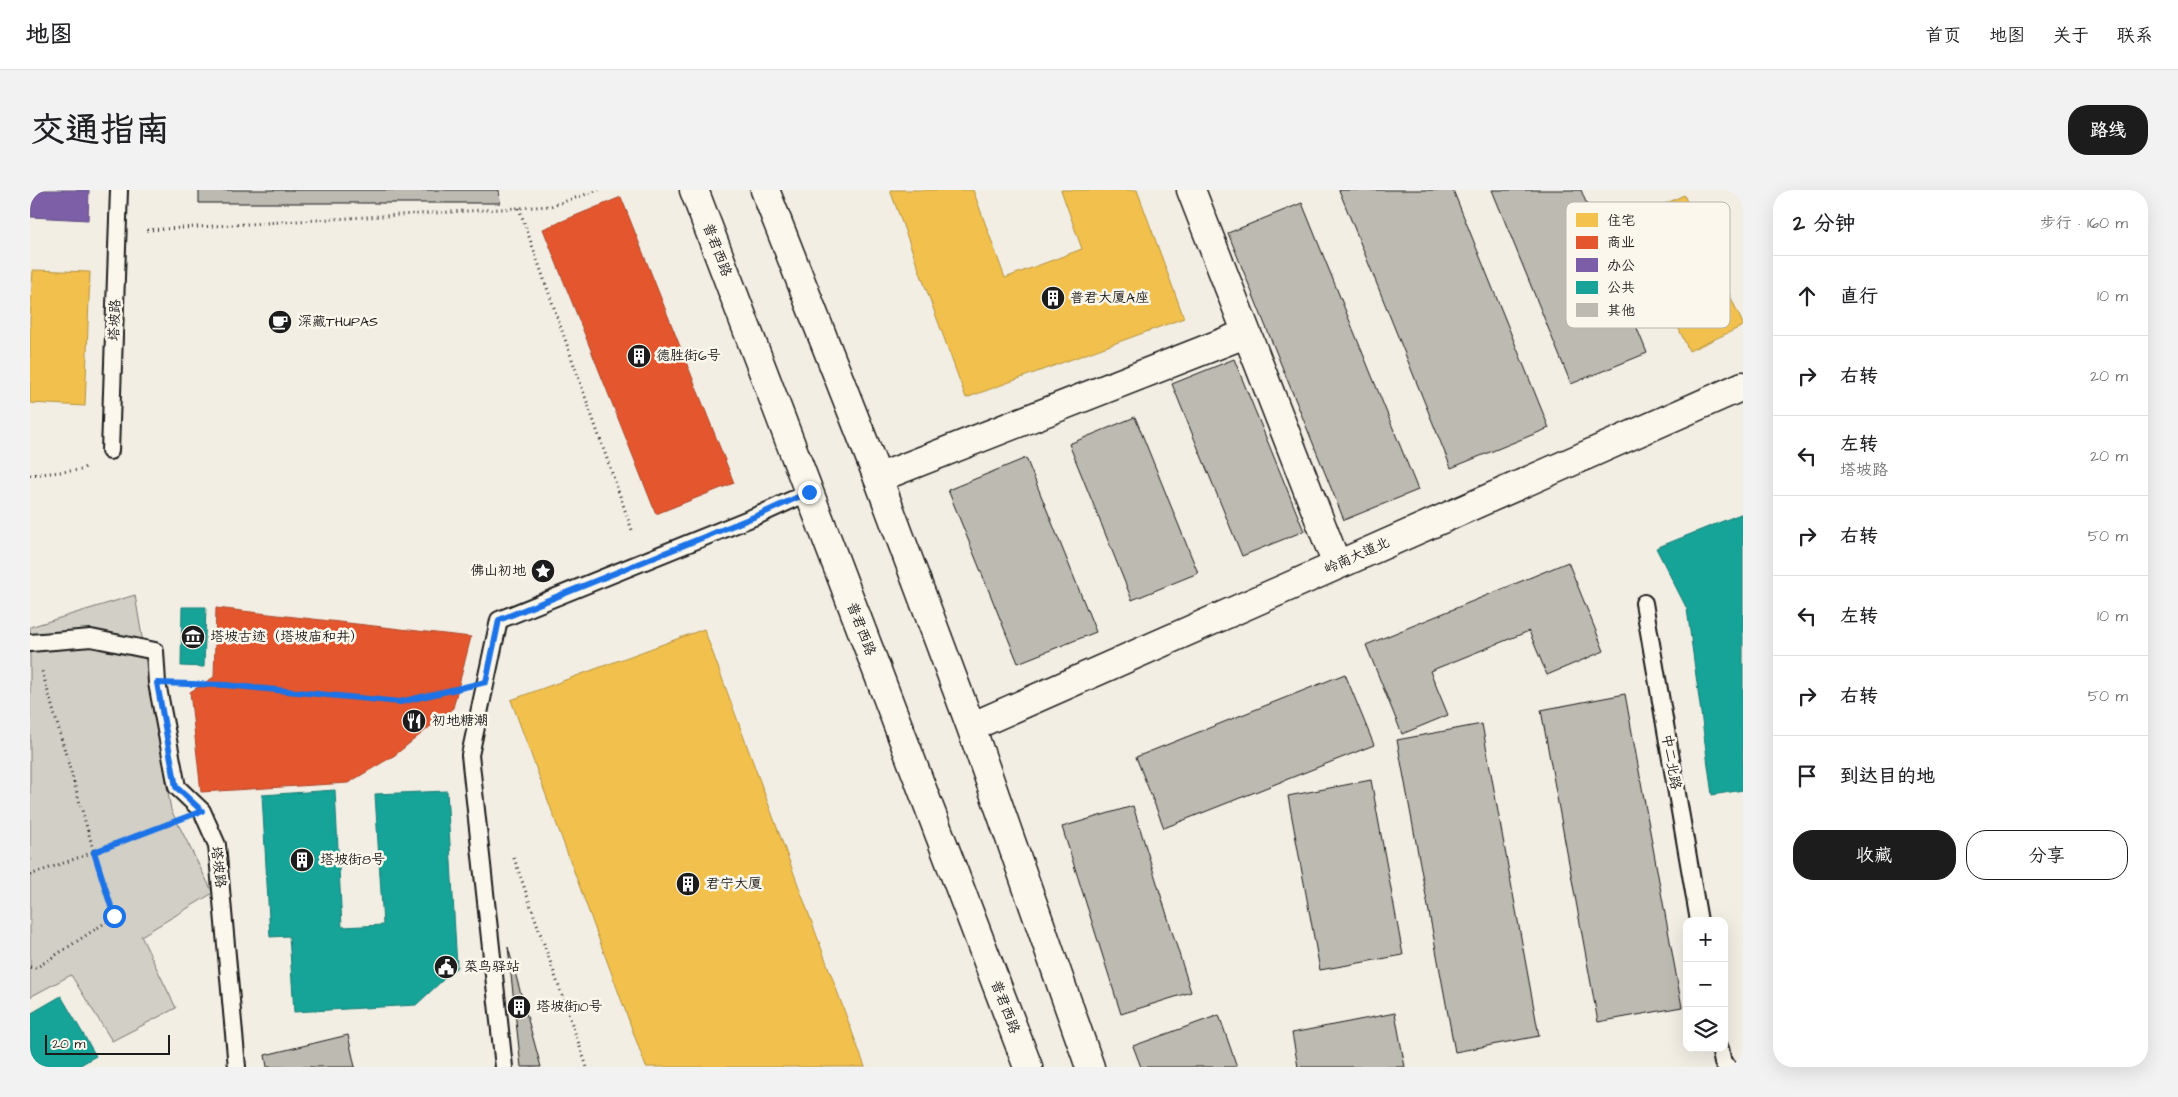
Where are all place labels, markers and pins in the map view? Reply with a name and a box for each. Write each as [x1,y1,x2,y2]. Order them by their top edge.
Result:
building icon: 普君大厦A座 [1040,285,1066,311]
place label: 普君大厦A座 [1070,288,1149,308]
cafe icon: 深藏THUPAS [267,309,293,335]
place label: 深藏THUPAS [298,312,378,332]
building icon: 德胜街6号 [626,343,652,369]
place label: 德胜街6号 [656,346,721,366]
place icon: 佛山初地 [530,558,556,584]
place label: 佛山初地 [470,561,526,581]
museum icon: 塔坡古迹（塔坡庙和井） [180,624,206,650]
place label: 塔坡古迹（塔坡庙和井） [210,627,364,647]
restaurant icon: 初地糖潮 [401,708,427,734]
place label: 初地糖潮 [432,711,488,731]
building icon: 塔坡街8号 [289,847,315,873]
place label: 塔坡街8号 [320,850,385,870]
building icon: 君宁大厦 [675,871,701,897]
place label: 君宁大厦 [706,874,762,894]
public building icon: 菜鸟驿站 [433,954,459,980]
place label: 菜鸟驿站 [464,957,520,977]
building icon: 塔坡街10号 [506,994,532,1020]
place label: 塔坡街10号 [536,997,603,1017]

